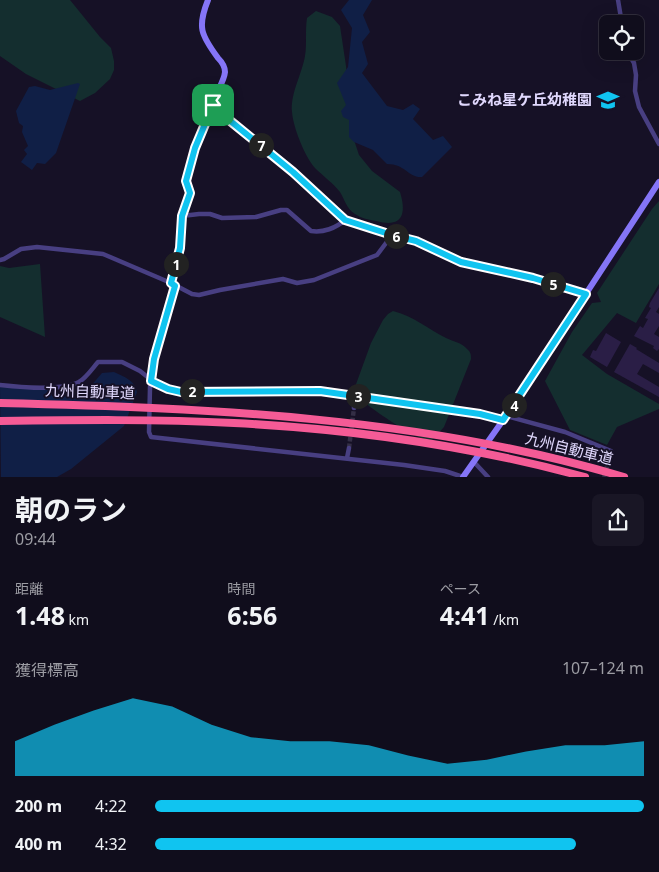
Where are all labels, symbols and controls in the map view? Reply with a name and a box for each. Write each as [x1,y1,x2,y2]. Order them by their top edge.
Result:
map controls [599,15,644,60]
button: locate [599,15,644,60]
pin [192,84,234,126]
school or university icon: こみね星ケ丘幼稚園 [595,87,621,113]
place label: こみね星ケ丘幼稚園 [457,89,592,109]
icon: arrive [199,91,227,119]
pin: 7 [248,132,274,158]
text: 7 [257,136,266,155]
pin: 6 [384,224,408,248]
text: 6 [392,227,401,246]
pin: 1 [164,252,188,276]
text: 1 [172,255,181,274]
pin: 5 [540,272,566,296]
text: 5 [549,275,558,294]
pin: 2 [180,378,204,404]
street label: 九州自動車道 [45,379,135,403]
text: 2 [188,382,197,401]
pin: 3 [346,384,370,408]
text: 3 [354,387,363,406]
pin: 4 [502,392,526,418]
text: 4 [510,396,519,415]
street label: 九州自動車道 [523,427,615,469]
text: 朝のラン [15,490,127,528]
button: share [592,494,644,546]
text: 09:44 [15,528,56,550]
text: 距離 [15,579,43,598]
text: 時間 [227,579,255,598]
text: ペース [440,579,481,598]
text: 1.48 [15,598,65,632]
text: 6:56 [227,598,277,632]
text: 4:41 [440,598,490,632]
text: km [65,610,89,629]
text: /km [490,610,519,629]
text: 107–124 m [562,657,644,679]
text: 獲得標高 [15,659,79,681]
text: 200 m [15,795,62,817]
text: 4:22 [95,795,127,817]
text: 400 m [15,833,62,855]
text: 4:32 [95,833,127,855]

